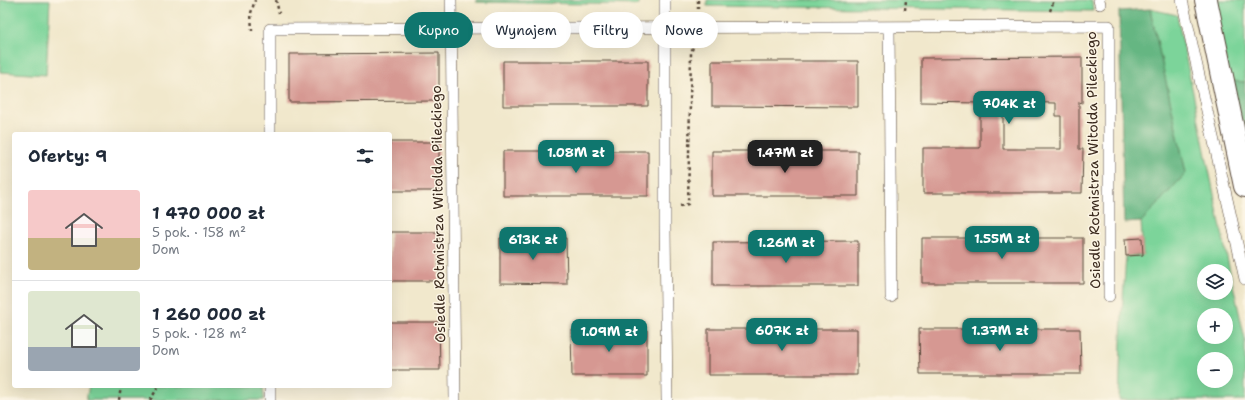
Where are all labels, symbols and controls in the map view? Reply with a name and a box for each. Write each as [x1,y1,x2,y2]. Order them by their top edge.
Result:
chip: Kupno [404,12,473,48]
chip: Wynajem [481,12,571,48]
chip: Filtry [579,12,643,48]
chip: Nowe [651,12,718,48]
street label: Osiedle Rotmistrza Witolda Pileckiego [1082,31,1104,289]
street label: Osiedle Rotmistrza Witolda Pileckiego [427,85,449,343]
pin: 704K zł [972,91,1046,125]
text: 704K zł [982,95,1036,112]
pin: 1.08M zł [535,140,617,174]
pin: 1.47M zł [744,140,826,174]
text: 1.08M zł [547,144,605,161]
text: 1.47M zł [757,144,813,161]
text: Oferty: 9 [28,145,107,167]
icon: filters [354,145,376,167]
text: 1 470 000 zł [152,202,265,224]
icon: home [60,206,108,254]
text: 5 pok. · 158 m² [152,224,246,241]
pin: 1.55M zł [961,226,1043,260]
pin: 613K zł [496,227,570,261]
pin: 1.26M zł [745,230,827,264]
text: 1.55M zł [974,230,1030,247]
text: 613K zł [508,231,558,248]
text: 1.26M zł [757,234,815,251]
text: Dom [152,241,180,258]
map controls [1197,264,1233,388]
button: layers [1197,264,1233,300]
text: 1 260 000 zł [152,303,265,325]
icon: home [60,307,108,355]
button: + [1197,308,1233,344]
pin: 607K zł [745,318,819,352]
pin: 1.37M zł [959,318,1041,352]
pin: 1.09M zł [568,319,650,353]
text: 607K zł [755,322,809,339]
text: 1.37M zł [971,322,1029,339]
text: 1.09M zł [580,323,638,340]
text: 5 pok. · 128 m² [152,325,247,342]
text: Dom [152,342,180,359]
button: − [1197,352,1233,388]

